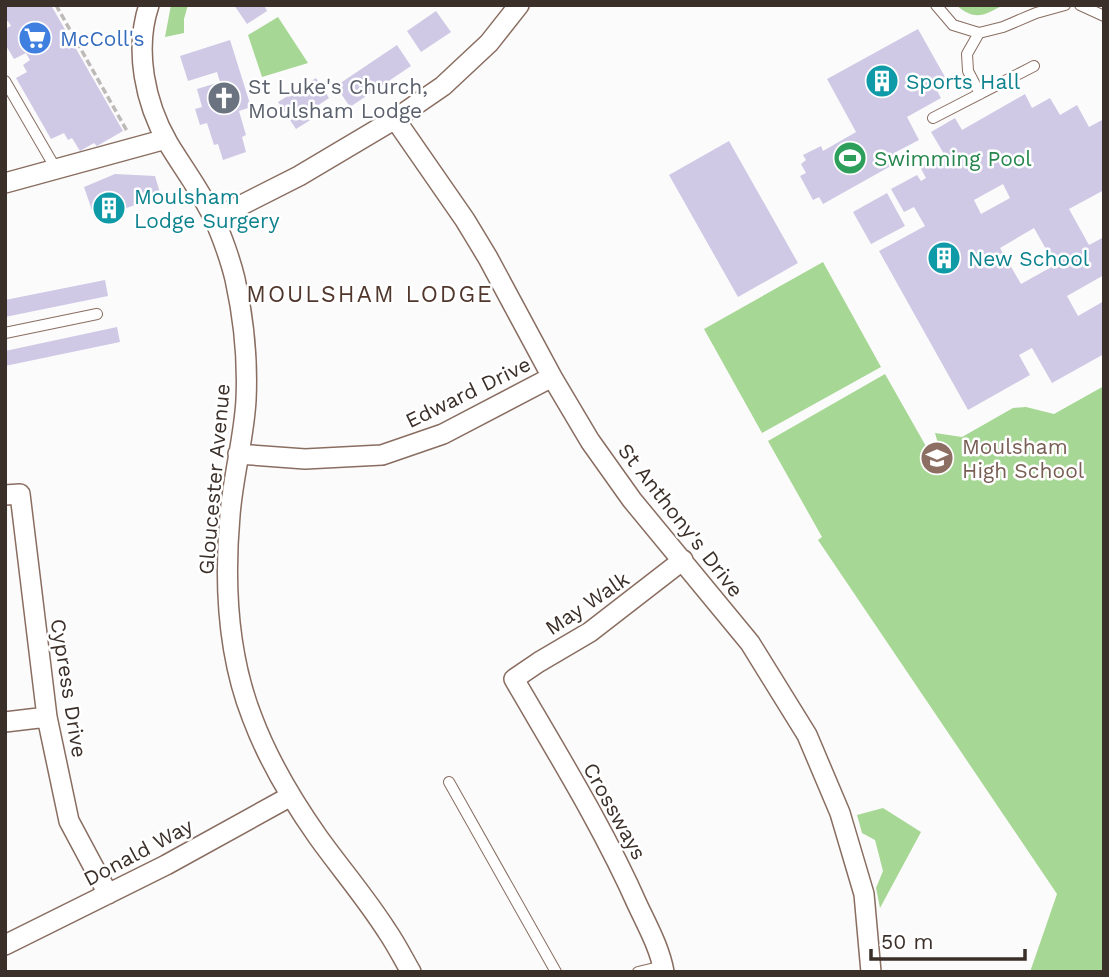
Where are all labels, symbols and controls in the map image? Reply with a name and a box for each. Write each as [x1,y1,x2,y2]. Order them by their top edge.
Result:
supermarket icon: McColl's [16,19,54,57]
place label: McColl's [60,26,144,51]
building icon: Sports Hall [863,62,901,100]
place label: Sports Hall [906,69,1021,94]
place label: St Luke's Church, Moulsham Lodge [248,74,428,123]
church icon: St Luke's Church, Moulsham Lodge [205,79,243,117]
sports icon: Swimming Pool [831,139,869,177]
place label: Swimming Pool [874,146,1032,171]
place label: Moulsham Lodge Surgery [134,184,280,233]
building icon: Moulsham Lodge Surgery [90,189,128,227]
building icon: New School [925,239,963,277]
place label: New School [968,246,1090,271]
district label: MOULSHAM LODGE [246,281,494,308]
street label: Edward Drive [401,351,535,433]
street label: Gloucester Avenue [193,382,235,576]
place label: Moulsham High School [962,434,1085,483]
street label: St Anthony's Drive [613,438,749,602]
school or university icon: Moulsham High School [918,439,956,477]
street label: May Walk [540,566,634,640]
street label: Cypress Drive [46,617,92,759]
street label: Crossways [578,758,652,864]
street label: Donald Way [79,813,197,891]
scale bar [871,918,1025,962]
text: 50 m [881,929,933,954]

